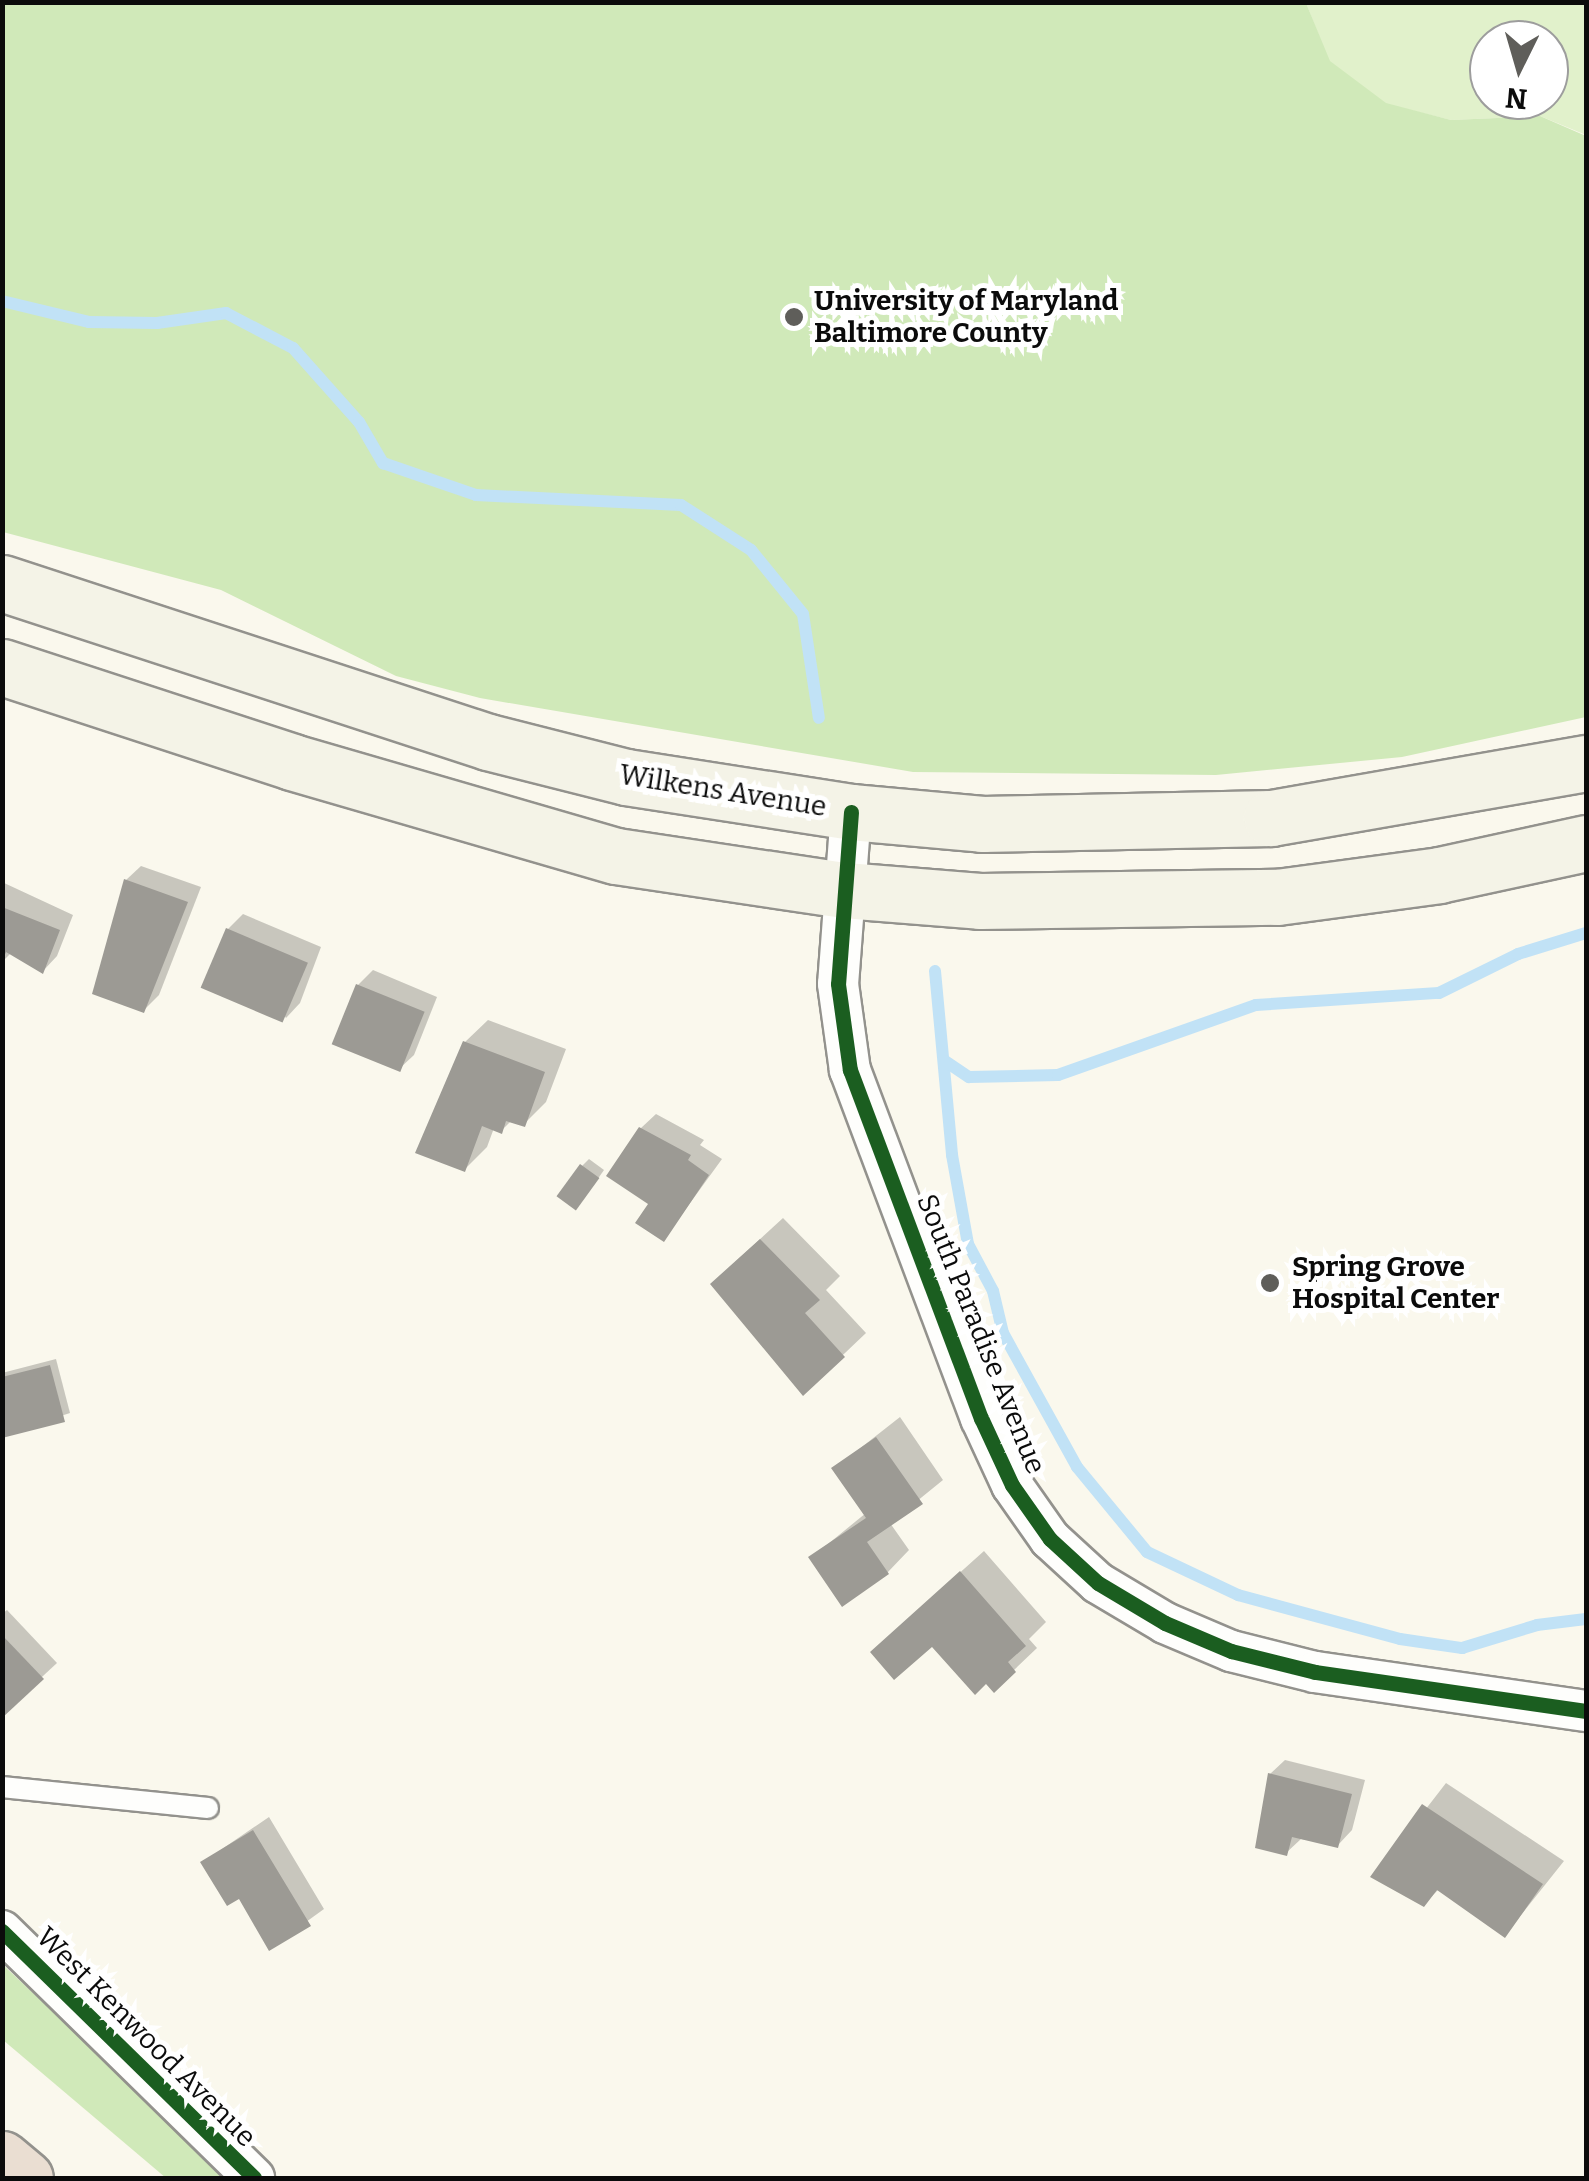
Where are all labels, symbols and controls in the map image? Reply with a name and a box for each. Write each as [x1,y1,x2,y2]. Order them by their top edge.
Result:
north arrow [1469,20,1569,120]
text: N [1504,81,1529,116]
place label: University of Maryland Baltimore County [814,284,1118,350]
marker: University of Maryland Baltimore County [783,306,805,328]
street label: Wilkens Avenue [617,758,829,824]
street label: South Paradise Avenue [910,1189,1052,1479]
place label: Spring Grove Hospital Center [1292,1250,1500,1316]
marker: Spring Grove Hospital Center [1257,1270,1283,1296]
street label: West Kenwood Avenue [29,1920,263,2154]

